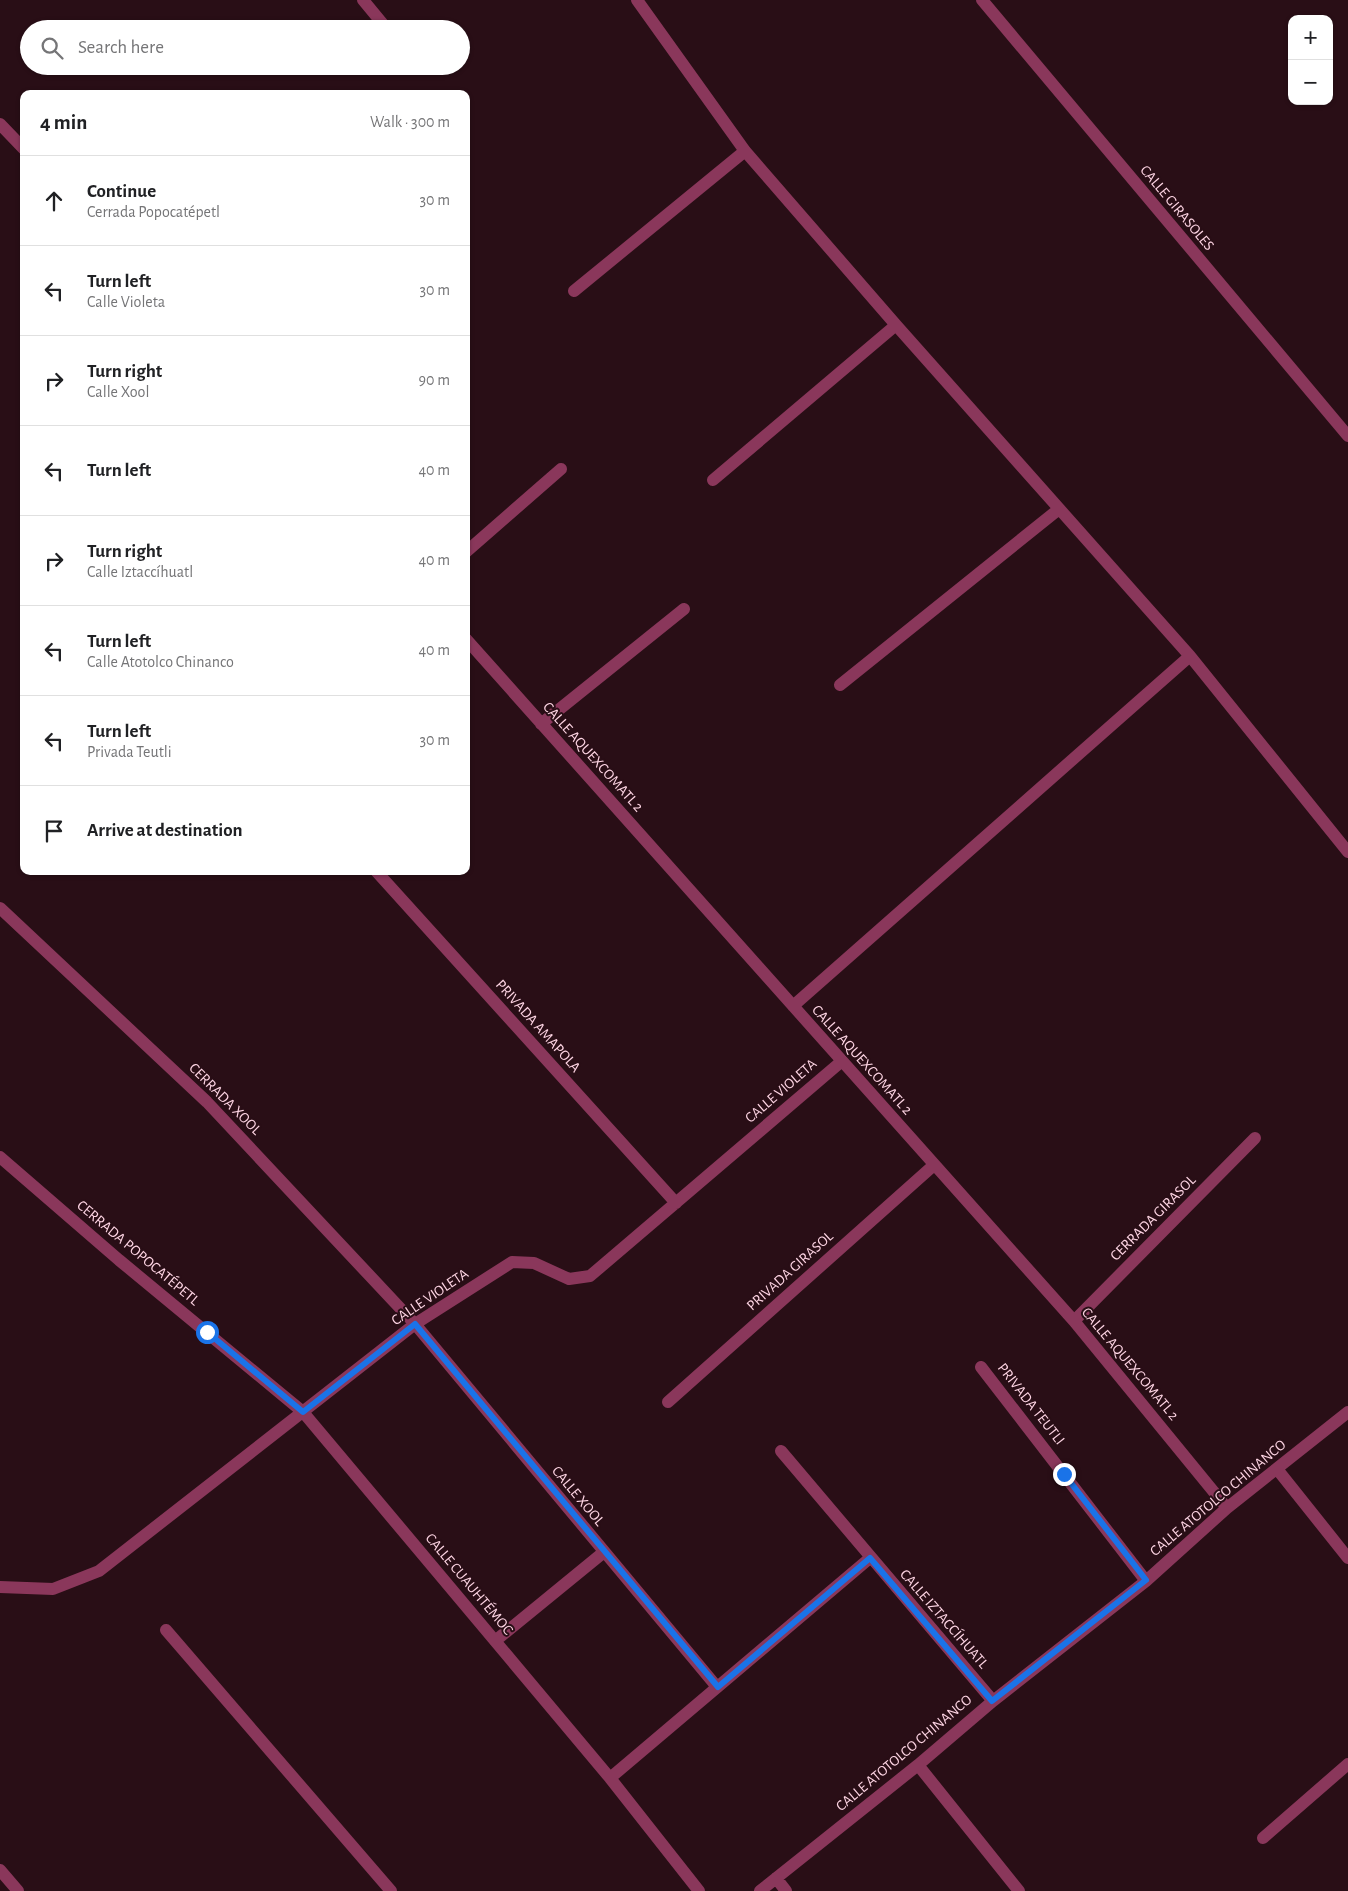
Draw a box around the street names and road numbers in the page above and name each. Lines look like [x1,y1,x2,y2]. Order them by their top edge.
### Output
street label: CALLE GIRASOLES [1137,163,1217,253]
street label: CALLE AQUEXCOMATL 2 [540,699,646,815]
street label: PRIVADA AMAPOLA [493,977,584,1075]
street label: CALLE AQUEXCOMATL 2 [809,1002,915,1118]
street label: CALLE VIOLETA [742,1056,820,1126]
street label: CERRADA XOOL [186,1060,264,1138]
street label: CERRADA GIRASOL [1107,1172,1199,1264]
street label: CERRADA POPOCATÉPETL [74,1196,204,1309]
street label: PRIVADA GIRASOL [744,1228,837,1313]
street label: CALLE VIOLETA [389,1266,471,1328]
street label: CALLE AQUEXCOMATL 2 [1079,1305,1181,1423]
street label: PRIVADA TEUTLI [995,1360,1067,1448]
street label: CALLE ATOTOLCO CHINANCO [1147,1437,1289,1559]
street label: CALLE XOOL [549,1463,608,1529]
street label: CALLE CUAUHTÉMOC [422,1529,517,1638]
street label: CALLE IZTACCÍHUATL [897,1565,993,1672]
street label: CALLE ATOTOLCO CHINANCO [833,1692,975,1814]

